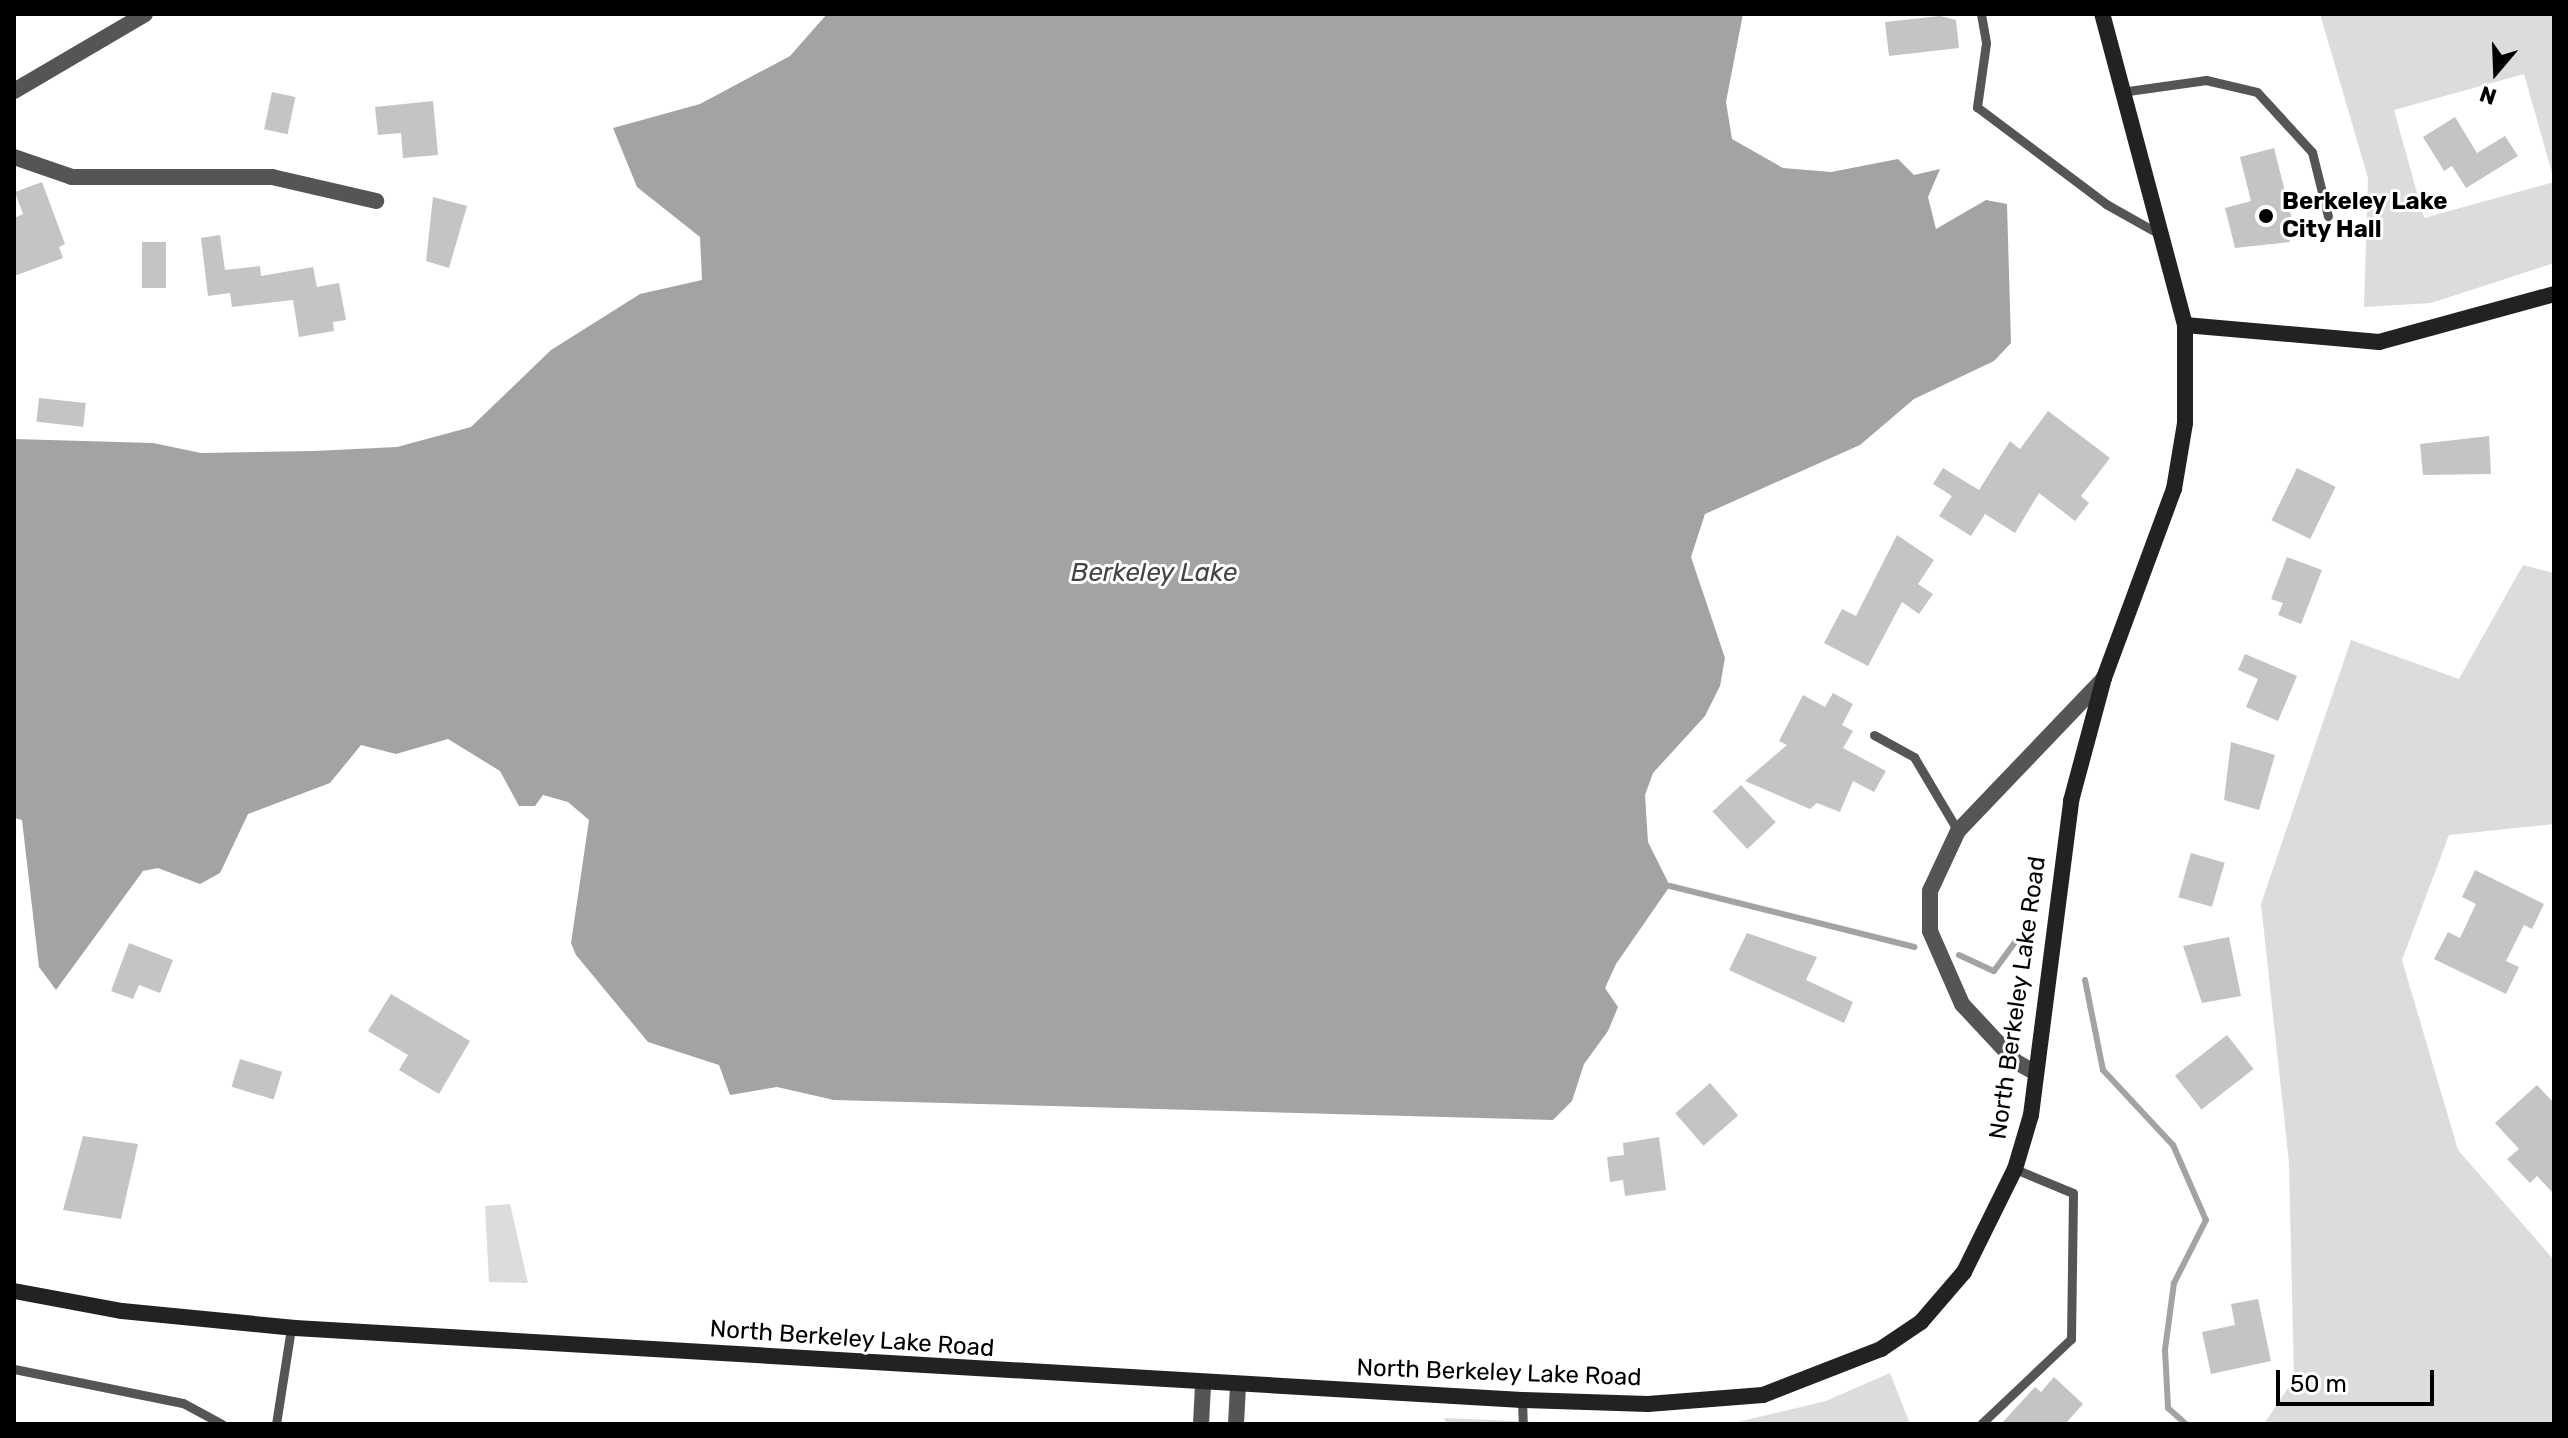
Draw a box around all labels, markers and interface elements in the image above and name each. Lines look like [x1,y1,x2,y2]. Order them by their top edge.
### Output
north arrow [2456,32,2536,112]
text: N [2476,80,2500,111]
place label: Berkeley Lake City Hall [2282,188,2448,244]
marker: Berkeley Lake City Hall [2257,207,2275,225]
water label: Berkeley Lake [1070,557,1238,589]
street label: North Berkeley Lake Road [1984,854,2052,1142]
street label: North Berkeley Lake Road [708,1315,996,1363]
street label: North Berkeley Lake Road [1356,1354,1642,1392]
scale bar [2280,1354,2438,1404]
text: 50 m [2290,1370,2347,1398]

